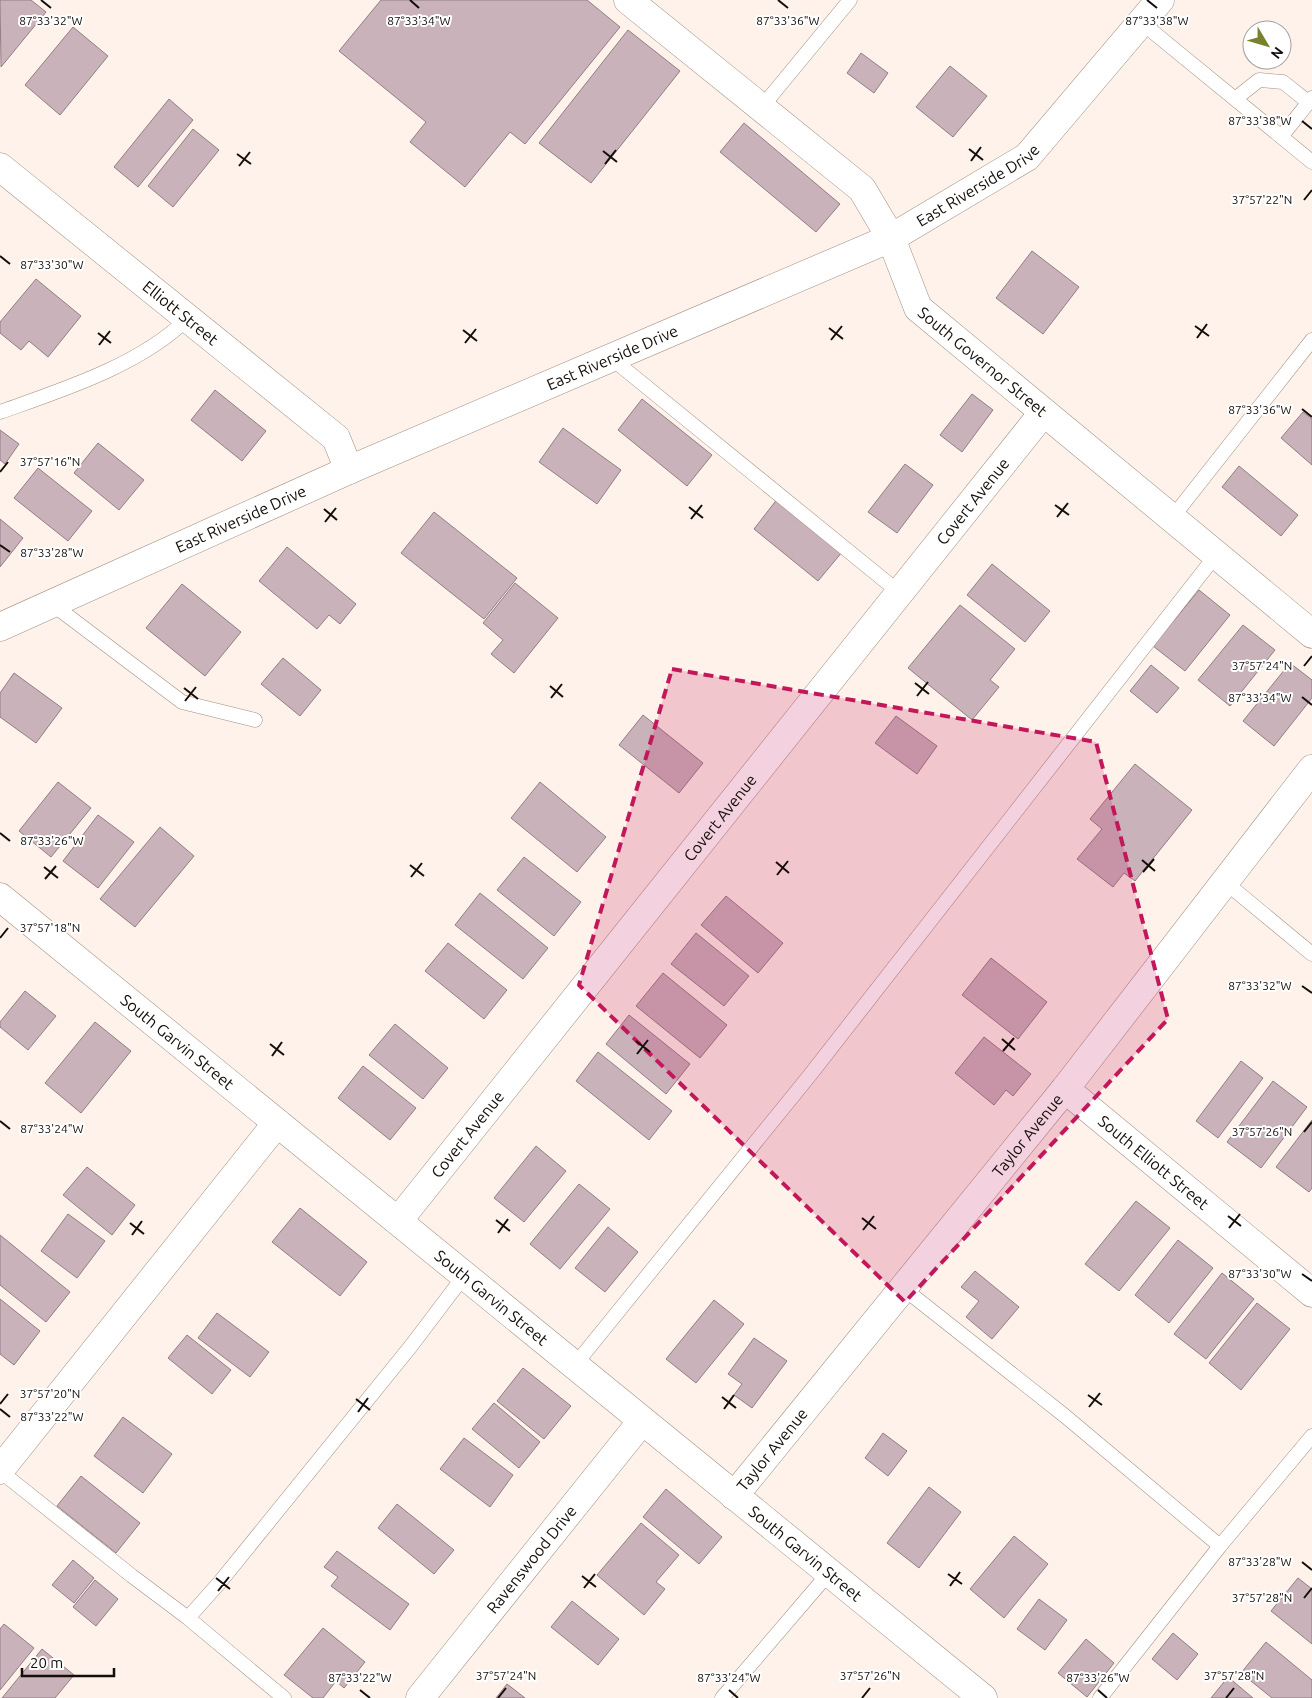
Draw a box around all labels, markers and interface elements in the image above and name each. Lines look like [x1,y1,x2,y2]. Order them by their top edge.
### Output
text: 87°33'32"W [19,14,83,27]
text: 87°33'34"W [387,14,451,27]
text: 87°33'36"W [756,14,820,27]
text: 87°33'38"W [1125,14,1189,27]
north arrow [1242,20,1292,70]
text: N [1268,44,1287,62]
text: 87°33'38"W [1228,114,1292,127]
street label: East Riverside Drive [913,140,1043,230]
text: 37°57'22"N [1232,193,1292,206]
text: 87°33'30"W [20,258,84,271]
street label: Elliott Street [139,277,222,349]
street label: South Governor Street [915,303,1051,420]
street label: East Riverside Drive [544,321,681,393]
text: 87°33'36"W [1228,403,1292,416]
street label: Covert Avenue [933,454,1013,548]
text: 37°57'16"N [20,455,80,468]
street label: East Riverside Drive [173,482,309,556]
text: 87°33'28"W [20,546,84,559]
text: 37°57'24"N [1232,659,1292,672]
text: 87°33'34"W [1228,691,1292,704]
street label: Covert Avenue [680,771,760,865]
text: 87°33'26"W [20,834,84,847]
text: 37°57'18"N [20,921,80,934]
text: 87°33'32"W [1228,979,1292,992]
street label: South Garvin Street [117,990,238,1093]
street label: Covert Avenue [427,1087,507,1181]
street label: Taylor Avenue [988,1090,1066,1180]
street label: South Elliott Street [1095,1111,1213,1213]
text: 87°33'24"W [20,1122,84,1135]
text: 37°57'26"N [1232,1125,1292,1138]
street label: South Garvin Street [431,1246,552,1349]
text: 87°33'30"W [1228,1267,1292,1280]
text: 37°57'20"N [20,1387,80,1400]
street label: Taylor Avenue [733,1404,811,1495]
text: 87°33'22"W [20,1410,84,1423]
street label: Ravenswood Drive [483,1502,580,1617]
street label: South Garvin Street [745,1502,866,1605]
text: 87°33'28"W [1228,1555,1292,1568]
text: 37°57'28"N [1232,1591,1292,1604]
scale bar [22,1646,115,1678]
text: 20 m [30,1654,63,1671]
text: 37°57'24"N [476,1669,536,1682]
text: 37°57'26"N [840,1669,900,1682]
text: 37°57'28"N [1204,1669,1264,1682]
text: 87°33'22"W [328,1671,392,1684]
text: 87°33'24"W [697,1671,761,1684]
text: 87°33'26"W [1066,1671,1130,1684]

